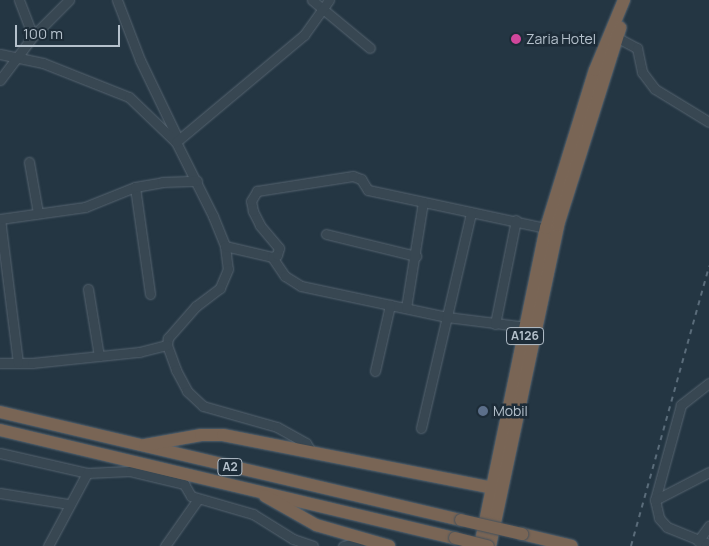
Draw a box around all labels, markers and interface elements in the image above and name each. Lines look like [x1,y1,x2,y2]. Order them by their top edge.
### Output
scale bar [18,15,122,47]
text: 100 m [23,23,63,44]
place label: Zaria Hotel [526,31,596,47]
marker: Zaria Hotel [510,33,522,45]
road number: A126 [505,326,545,346]
place label: Mobil [493,403,528,419]
marker: Mobil [477,405,489,417]
road number: A2 [216,458,244,477]

